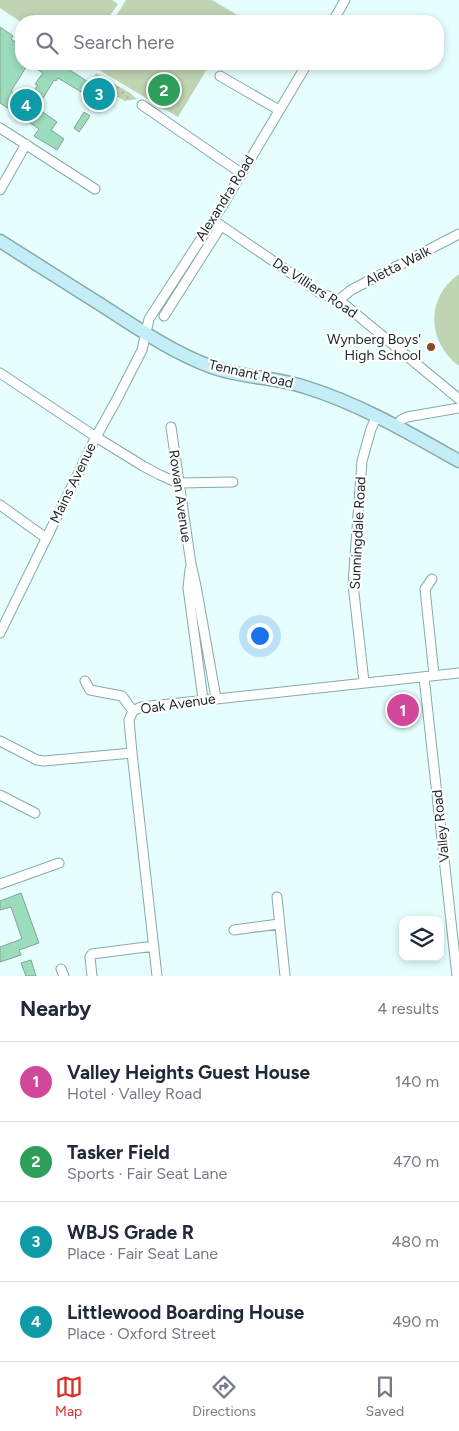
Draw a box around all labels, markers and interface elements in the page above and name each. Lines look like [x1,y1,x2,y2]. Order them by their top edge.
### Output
search box [15,15,444,70]
icon: search [33,29,61,57]
text: Search here [73,31,175,54]
pin: 2 [148,71,180,109]
pin: 3 [83,75,115,113]
pin: 4 [10,86,42,124]
street label: Alexandra Road [192,152,258,244]
street label: Aletta Walk [362,242,434,290]
street label: De Villiers Road [269,254,361,322]
place label: Wynberg Boys' High School [327,331,421,364]
marker: Wynberg Boys' High School [425,341,437,353]
street label: Tennant Road [207,356,295,392]
street label: Mains Avenue [46,440,100,526]
street label: Rowan Avenue [165,449,195,544]
street label: Sunningdale Road [347,476,369,590]
your location [247,623,273,649]
street label: Oak Avenue [139,690,217,718]
pin: 1 [387,691,419,729]
street label: Valley Road [429,789,453,863]
map controls [399,916,444,961]
button: layers [399,916,444,961]
text: Nearby [20,996,91,1021]
text: 4 results [378,999,439,1018]
text: Valley Heights Guest House [67,1061,310,1084]
text: 1 [33,1072,39,1091]
text: 140 m [395,1072,439,1091]
text: Hotel · Valley Road [67,1084,202,1103]
text: Tasker Field [67,1141,170,1164]
text: 2 [31,1152,41,1171]
text: 470 m [393,1152,439,1171]
text: Sports · Fair Seat Lane [67,1164,227,1183]
text: WBJS Grade R [67,1221,194,1244]
text: 3 [32,1232,40,1251]
text: 480 m [391,1232,439,1251]
text: Place · Fair Seat Lane [67,1244,218,1263]
text: Littlewood Boarding House [67,1301,304,1324]
text: 4 [31,1312,41,1331]
text: 490 m [392,1312,439,1331]
text: Place · Oxford Street [67,1324,216,1343]
tab: Map [55,1373,83,1420]
tab: Directions [192,1373,256,1420]
tab: Saved [366,1373,404,1420]

